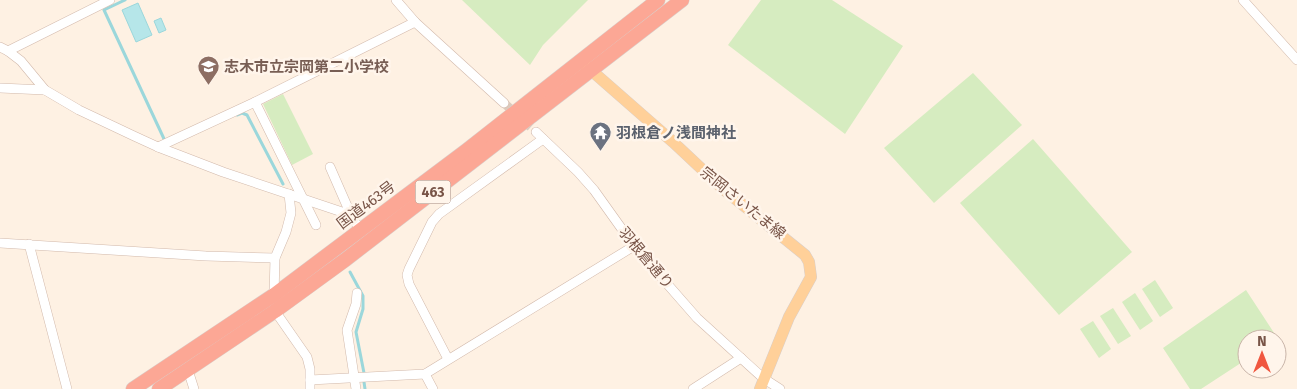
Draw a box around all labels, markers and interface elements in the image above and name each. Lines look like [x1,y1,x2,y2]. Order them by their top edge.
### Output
school or university icon: 志木市立宗岡第二小学校 [196,55,220,86]
place label: 志木市立宗岡第二小学校 [224,58,389,76]
temple icon: 羽根倉ノ浅間神社 [588,121,612,152]
place label: 羽根倉ノ浅間神社 [616,124,736,142]
street label: 宗岡さいたま線 [697,163,789,243]
street label: 国道463号 [333,177,399,233]
road number: 463 [416,180,450,203]
street label: 羽根倉通り [615,223,677,293]
north arrow [1237,329,1287,379]
text: N [1257,333,1267,350]

